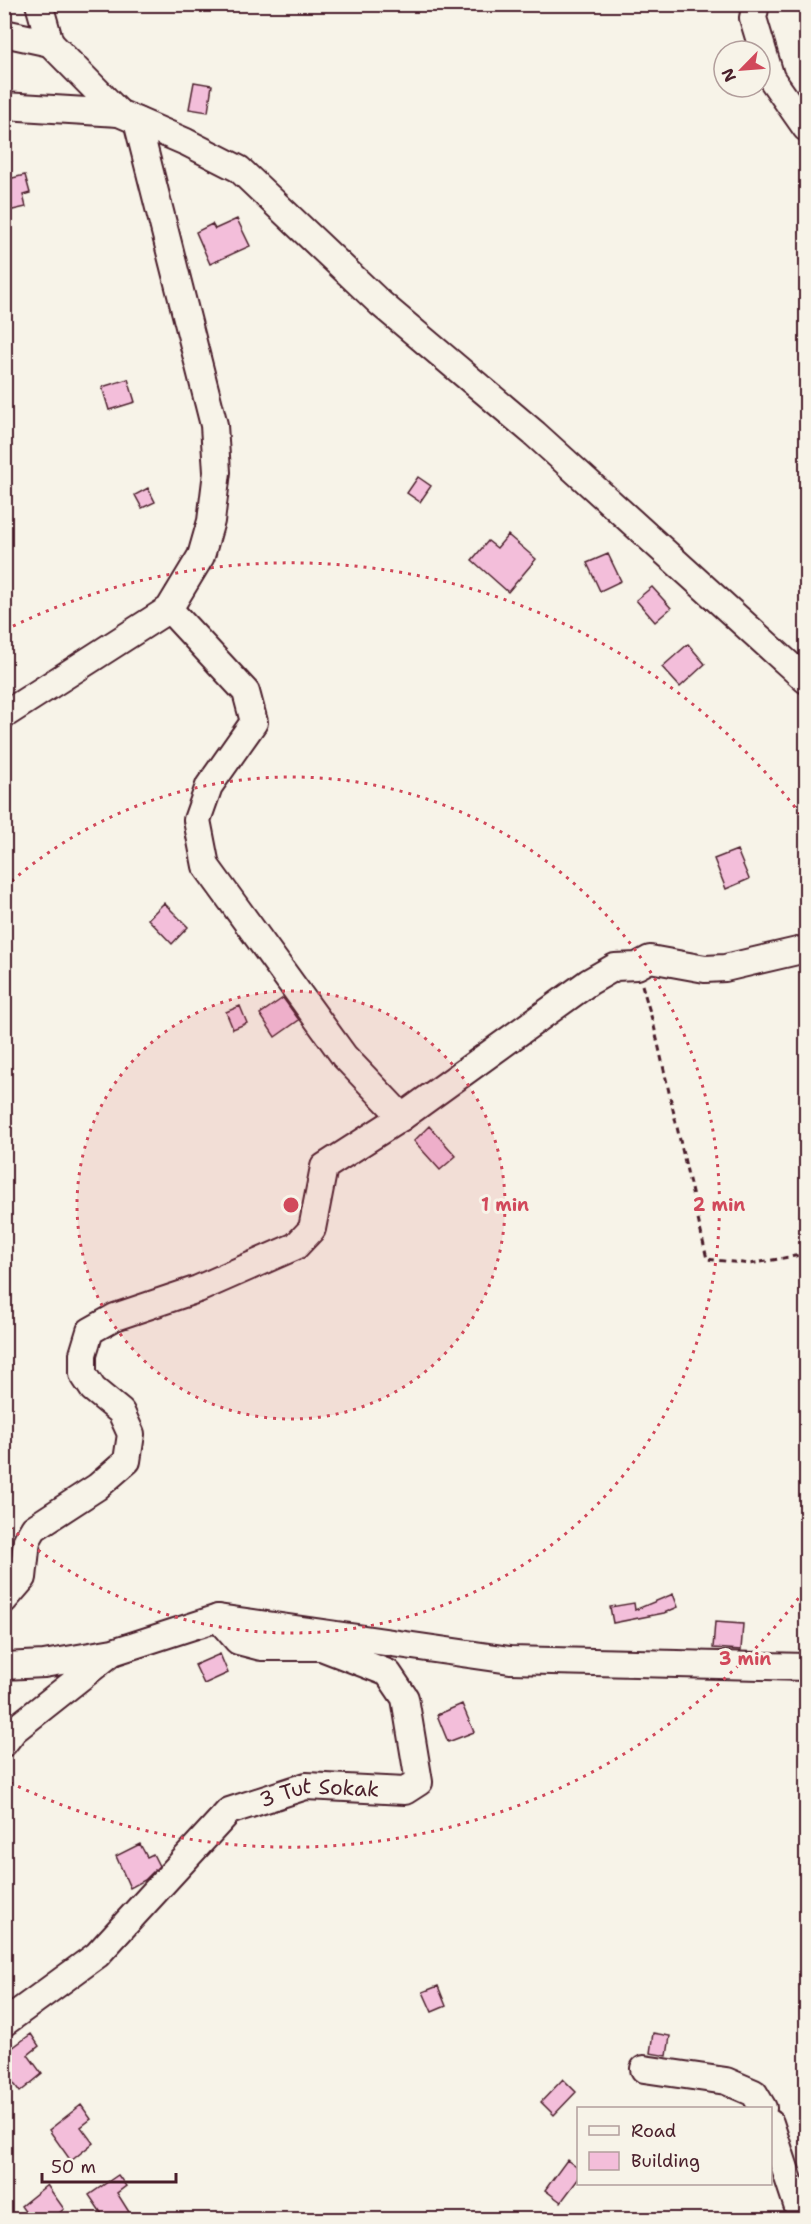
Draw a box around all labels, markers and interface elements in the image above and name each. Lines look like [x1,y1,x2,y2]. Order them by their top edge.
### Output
north arrow [712,39,772,99]
text: N [717,65,741,85]
text: 1 min [481,1193,529,1217]
text: 2 min [693,1193,745,1217]
centre of rings [281,1195,301,1215]
text: 3 min [719,1647,771,1671]
street label: 3 Tut Sokak [256,1772,380,1814]
legend [577,2107,772,2185]
text: Road [631,2119,676,2143]
scale bar [42,2146,176,2184]
text: Building [631,2149,700,2173]
text: 50 m [51,2155,96,2179]

